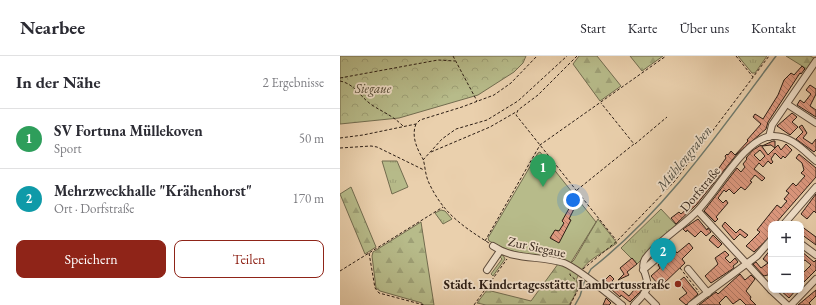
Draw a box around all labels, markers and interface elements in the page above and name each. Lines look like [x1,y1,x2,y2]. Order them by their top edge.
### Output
text: Nearbee [20,15,85,40]
text: Start [580,19,606,37]
text: Karte [628,19,657,37]
text: Über uns [679,19,729,37]
text: Kontakt [751,19,796,37]
text: In der Nähe [16,71,101,93]
text: 2 Ergebnisse [263,74,324,91]
park label: Siegaue [354,80,392,97]
text: SV Fortuna Müllekoven [54,121,203,140]
water label: Mühlengraben [652,122,716,195]
text: 1 [26,130,32,147]
text: 50 m [299,130,324,147]
text: Sport [54,140,82,157]
pin: 1 [530,154,556,187]
street label: Dorfstraße [676,163,724,215]
text: Mehrzweckhalle "Krähenhorst" [54,181,252,200]
text: 2 [26,190,32,207]
text: 170 m [293,190,324,207]
your location [563,190,583,210]
text: Ort · Dorfstraße [54,200,134,217]
map controls [768,221,804,293]
button: + [768,221,804,257]
street label: Zur Siegaue [507,233,567,261]
pin: 2 [650,238,676,271]
button: Speichern [16,240,166,278]
button: Teilen [174,240,324,278]
button: − [768,257,804,293]
place label: Städt. Kindertagesstätte Lambertusstraße [444,276,671,293]
marker: Städt. Kindertagesstätte Lambertusstraße [673,279,683,289]

